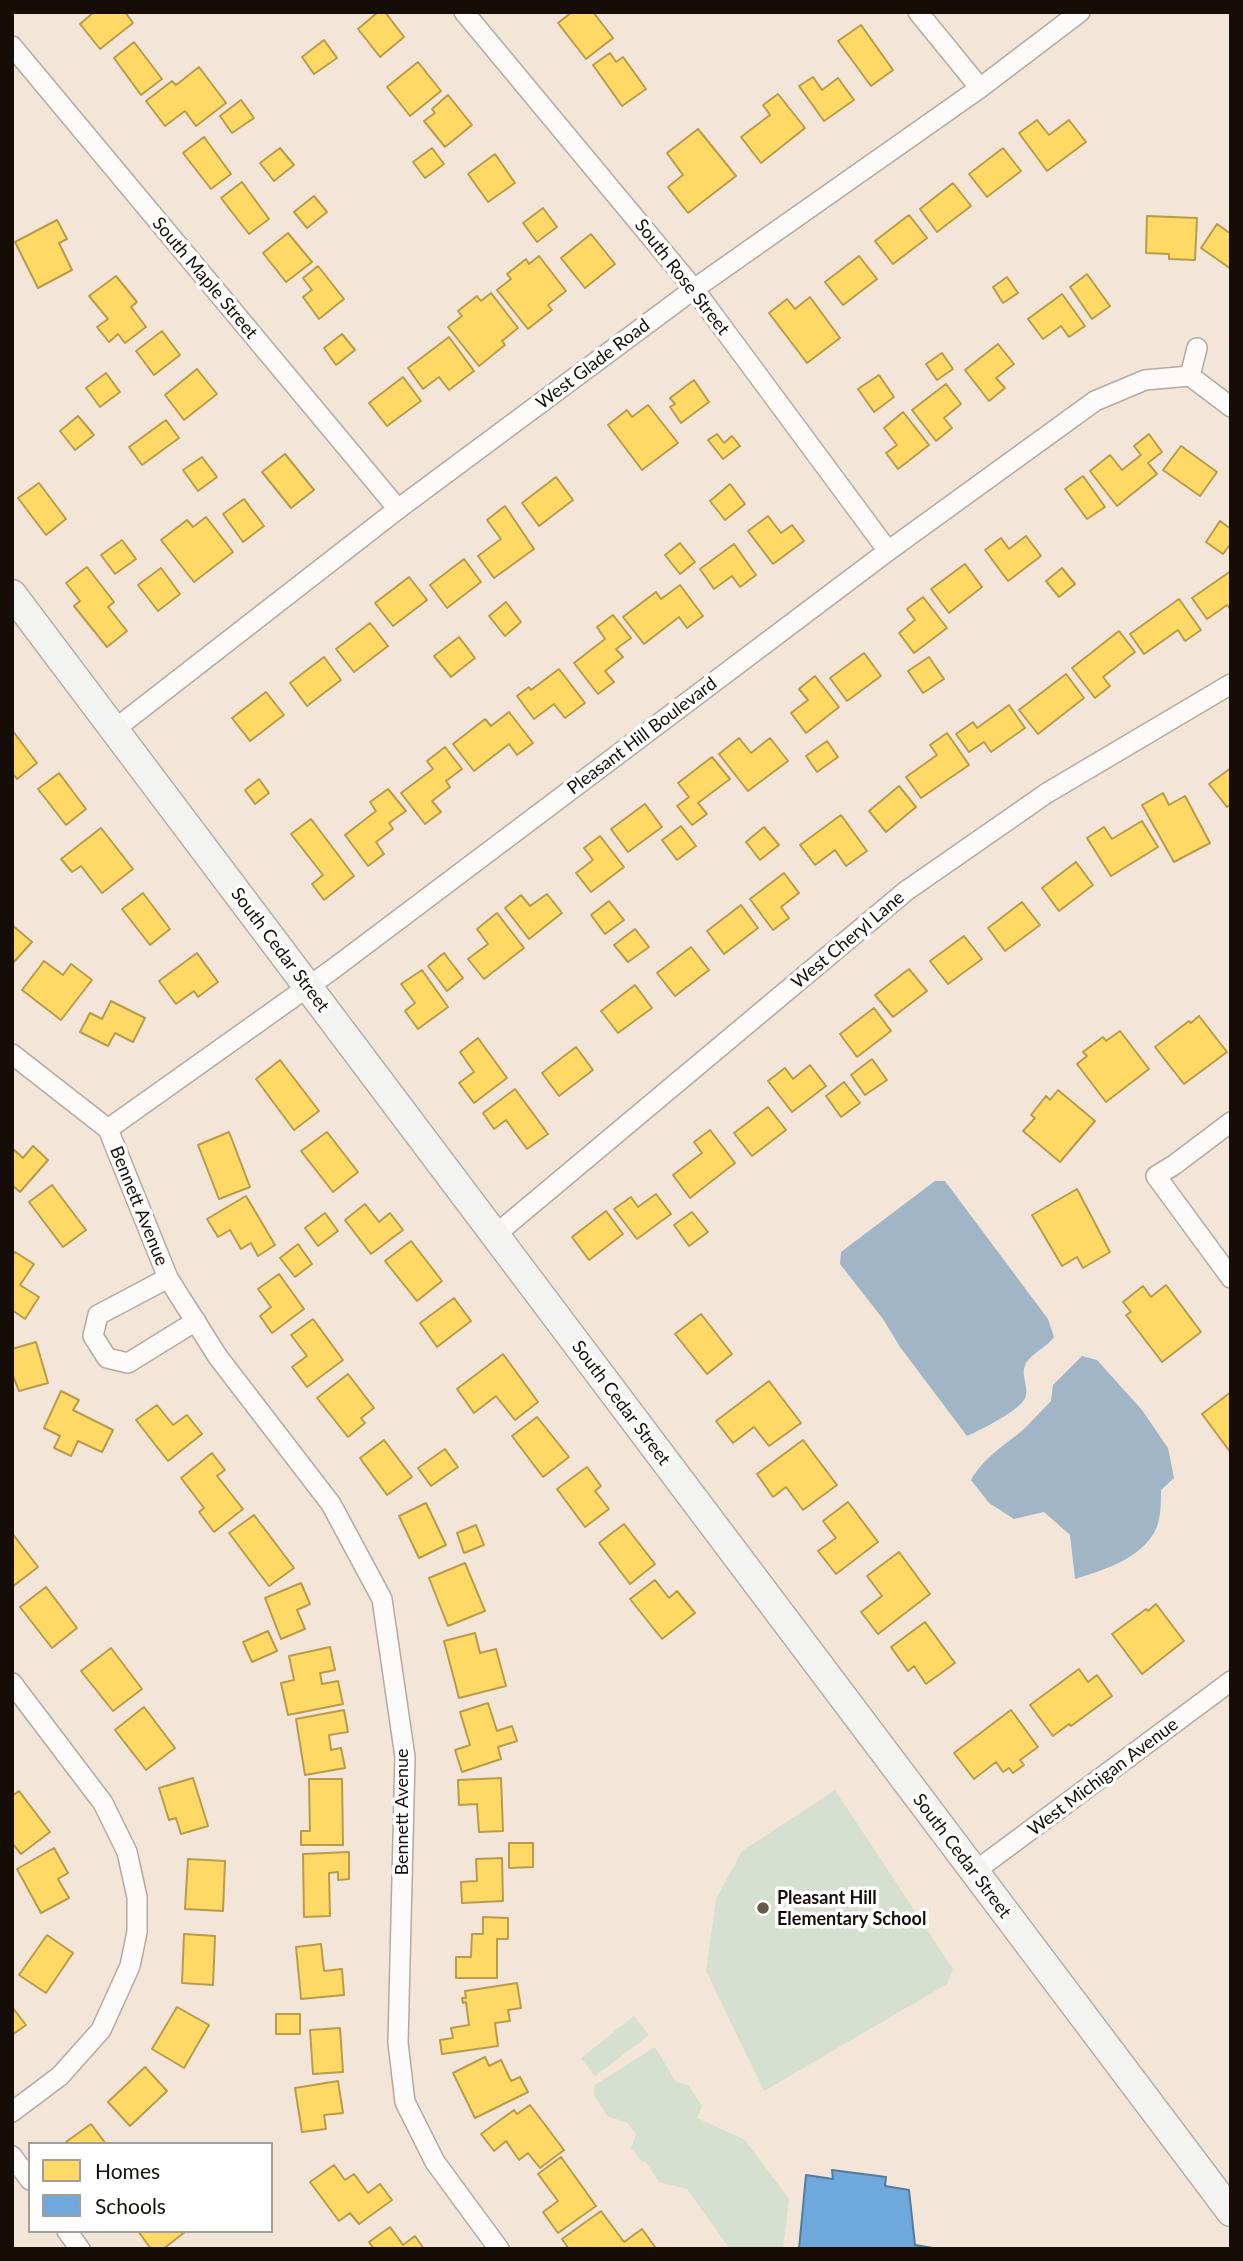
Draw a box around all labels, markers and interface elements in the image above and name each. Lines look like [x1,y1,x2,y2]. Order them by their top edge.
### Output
street label: South Maple Street [148,213,262,343]
street label: South Rose Street [630,215,734,339]
street label: West Glade Road [532,314,654,414]
street label: Pleasant Hill Boulevard [563,673,721,799]
street label: South Cedar Street [226,884,334,1016]
street label: West Cheryl Lane [787,887,909,993]
street label: Bennett Avenue [105,1143,173,1269]
street label: South Cedar Street [567,1337,675,1469]
street label: West Michigan Avenue [1024,1713,1182,1841]
street label: Bennett Avenue [391,1748,413,1876]
street label: South Cedar Street [908,1790,1016,1922]
place label: Pleasant Hill Elementary School [777,1887,926,1930]
marker: Pleasant Hill Elementary School [755,1900,771,1916]
legend [28,2142,273,2233]
text: Homes [95,2158,160,2183]
text: Schools [95,2193,166,2218]

